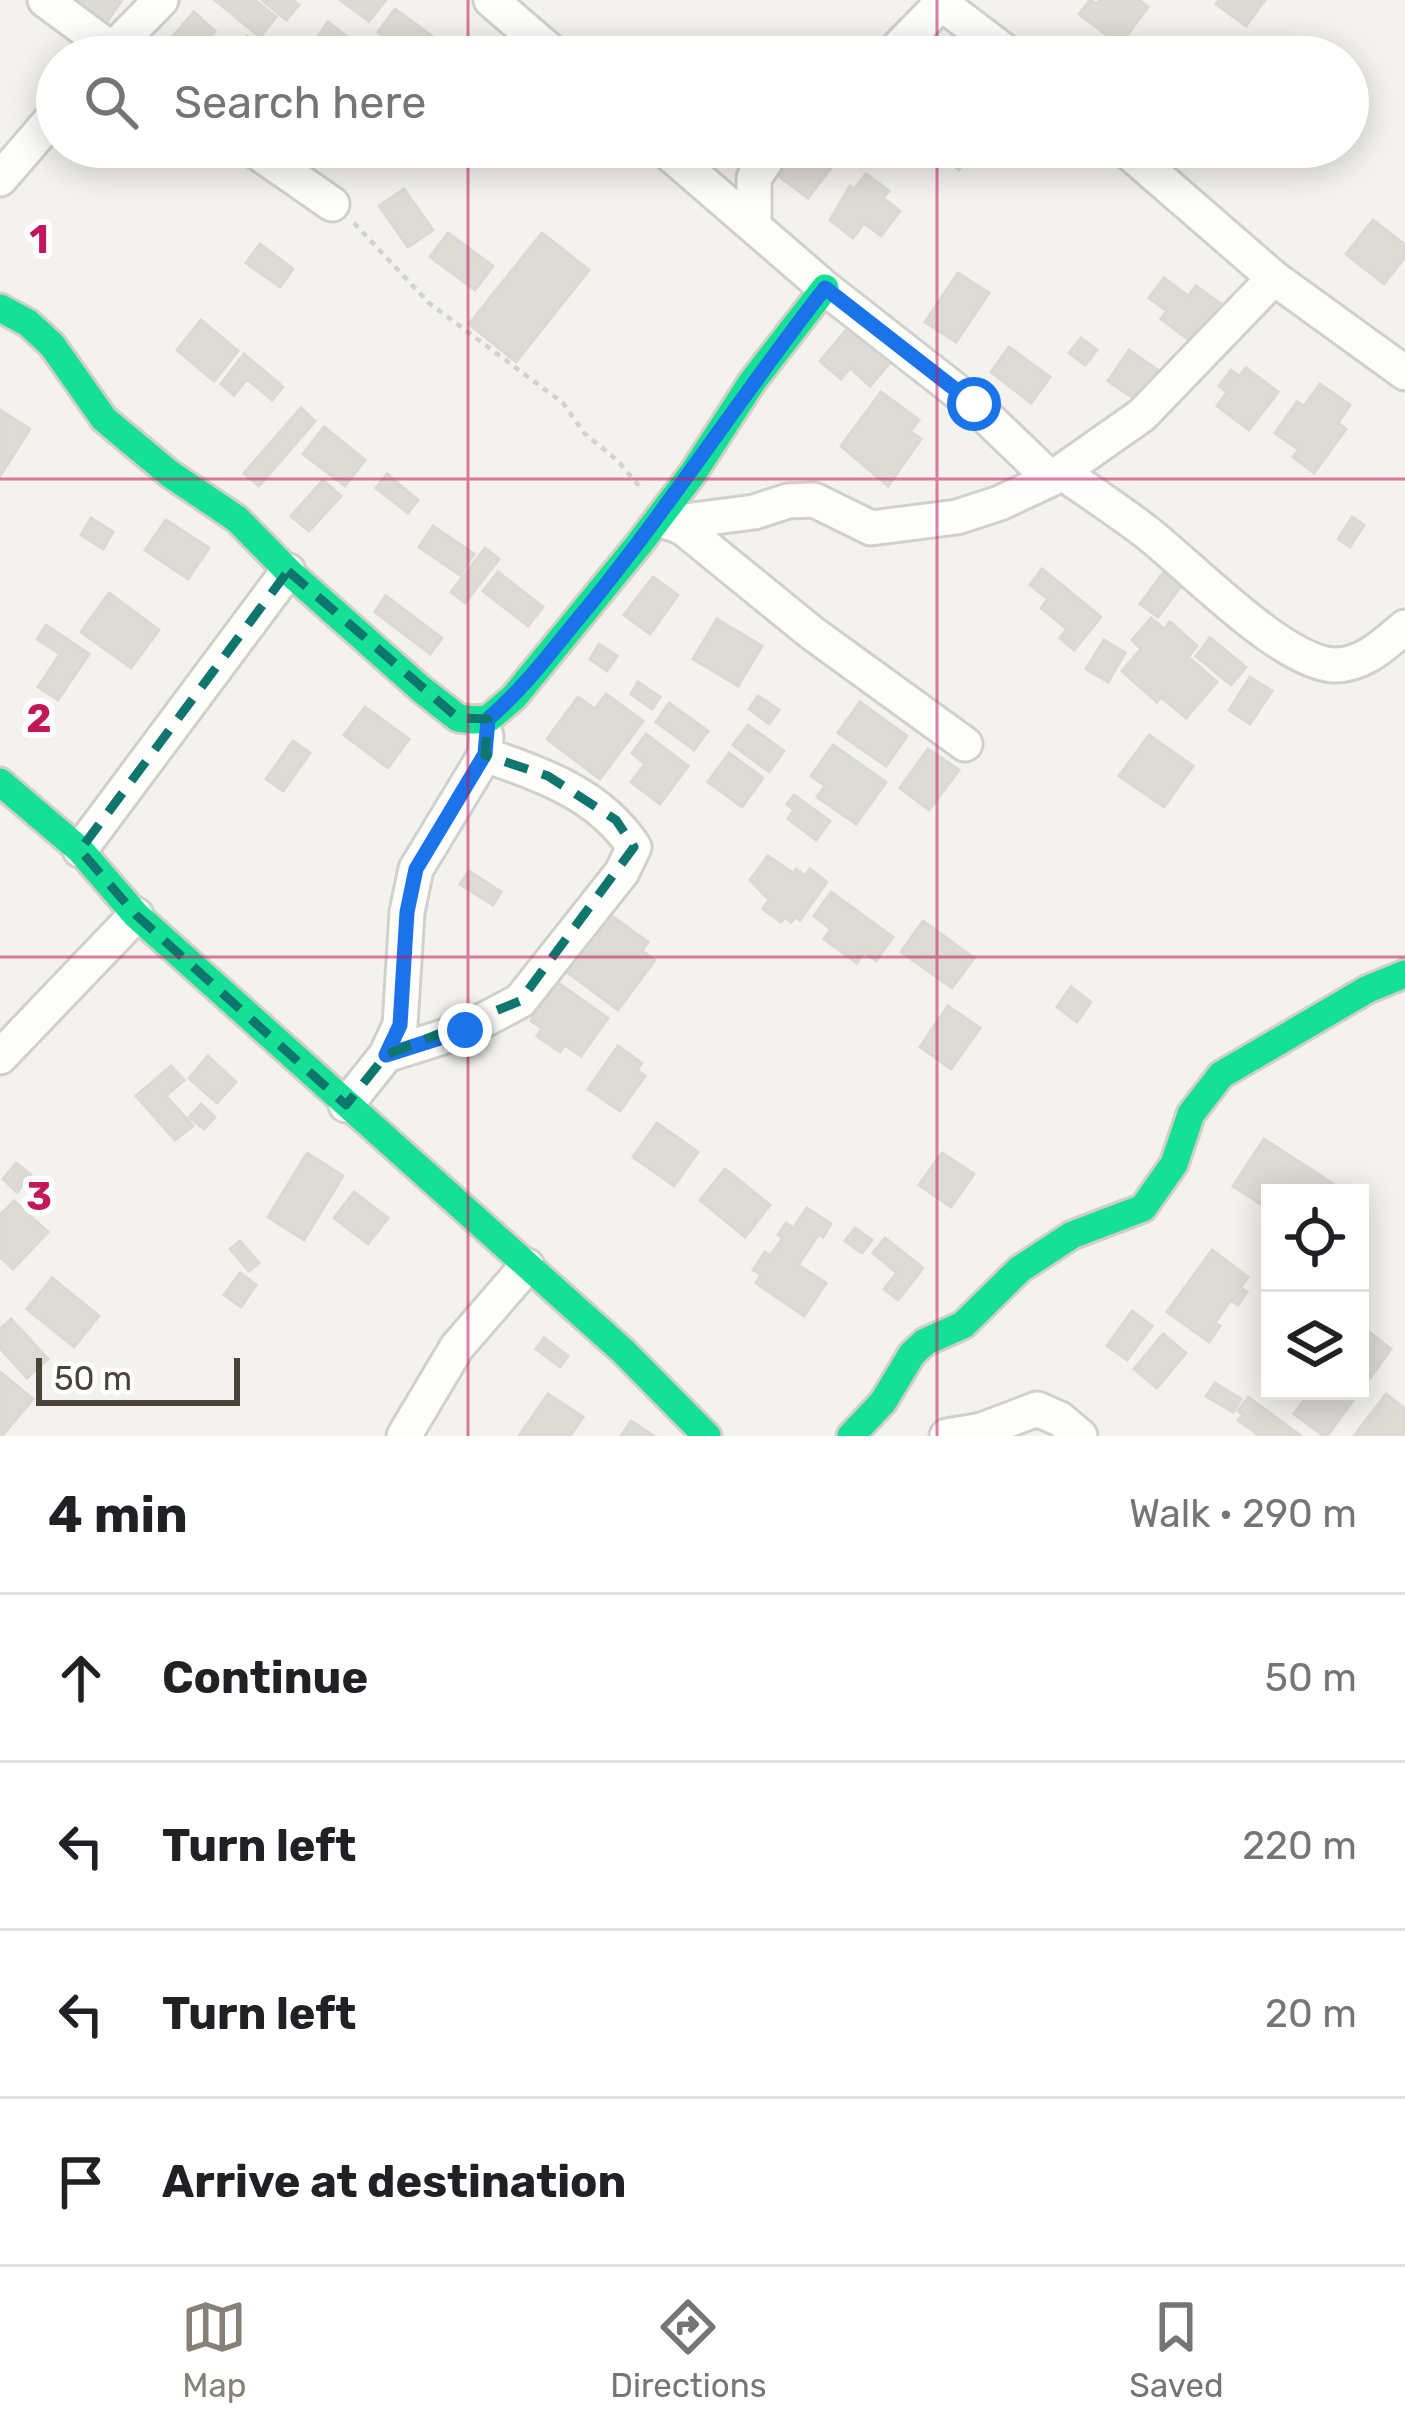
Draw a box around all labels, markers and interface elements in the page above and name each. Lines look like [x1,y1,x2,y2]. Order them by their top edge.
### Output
search box [36,36,1369,168]
icon: search [78,69,144,135]
text: Search here [174,76,426,129]
text: 1 [29,217,49,263]
route start [947,377,1001,431]
text: 2 [26,696,52,742]
route end [438,1003,492,1057]
text: 3 [26,1174,52,1220]
map controls [1261,1184,1369,1400]
button: locate [1261,1184,1369,1292]
button: layers [1261,1292,1369,1400]
scale bar [36,1352,240,1405]
text: 50 m [54,1359,132,1398]
text: 4 min [48,1484,188,1545]
text: Walk · 290 m [1129,1491,1357,1537]
icon: ahead [48,1645,114,1711]
text: Continue [162,1651,368,1704]
text: 50 m [1265,1655,1357,1701]
icon: left [48,1813,114,1879]
text: Turn left [162,1819,356,1872]
text: 220 m [1242,1823,1357,1869]
icon: left [48,1981,114,2047]
text: Turn left [162,1987,356,2040]
text: 20 m [1265,1991,1357,2037]
icon: arrive [48,2149,114,2215]
text: Arrive at destination [162,2155,627,2208]
tab: Map [181,2294,247,2405]
tab: Directions [610,2294,767,2405]
tab: Saved [1129,2294,1224,2405]

